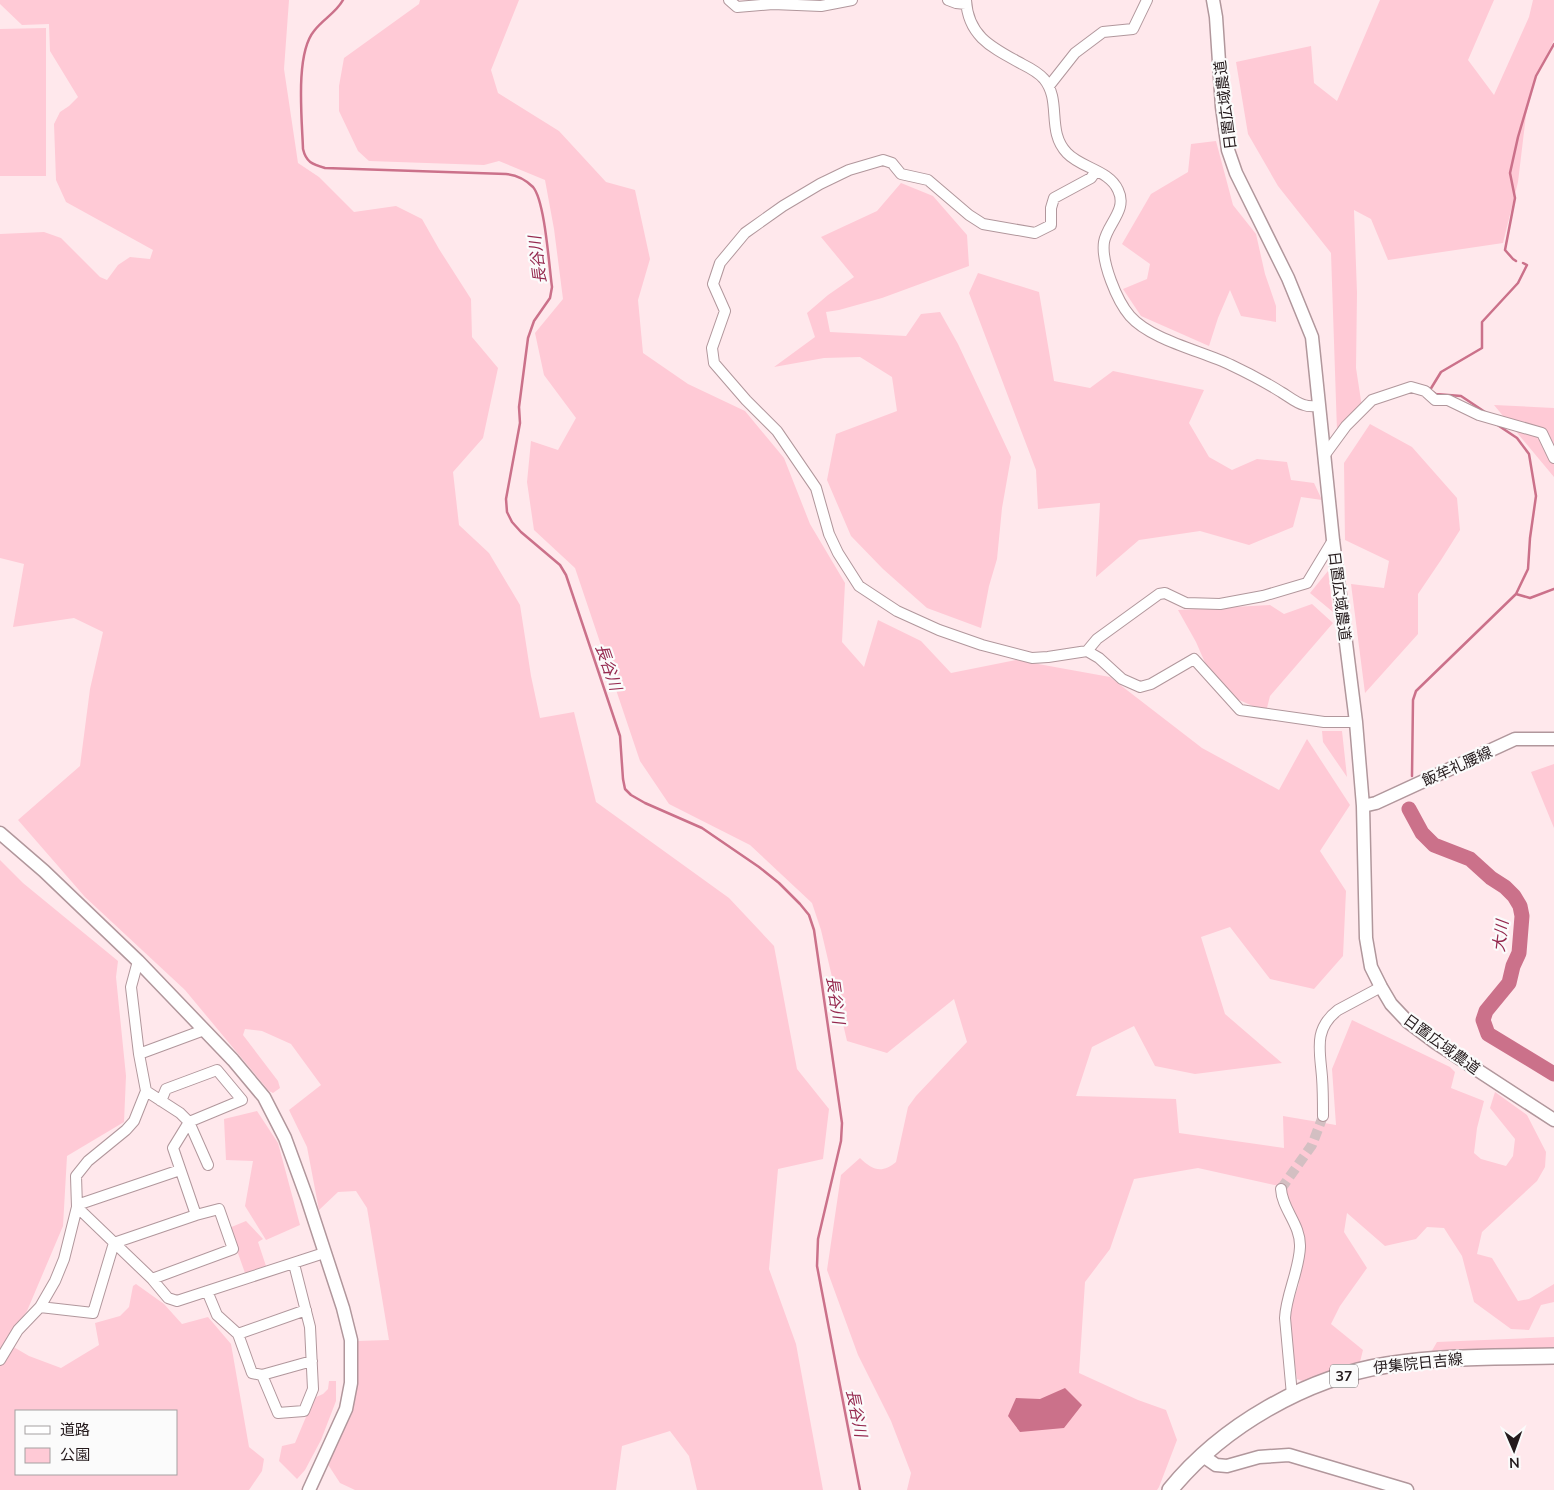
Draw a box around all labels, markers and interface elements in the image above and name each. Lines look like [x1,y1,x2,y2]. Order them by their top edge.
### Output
street label: 日置広域農道 [1210,59,1240,151]
water label: 長谷川 [524,233,550,285]
street label: 日置広域農道 [1325,550,1355,642]
water label: 長谷川 [592,641,627,695]
street label: 飯牟礼腰線 [1419,742,1495,790]
water label: 大川 [1488,917,1512,953]
water label: 長谷川 [823,975,850,1027]
street label: 日置広域農道 [1400,1010,1484,1078]
street label: 伊集院日吉線 [1372,1349,1464,1377]
road number: 37 [1330,1364,1358,1388]
water label: 長谷川 [843,1388,872,1440]
legend [15,1410,178,1475]
text: 道路 [60,1420,90,1439]
north arrow [1489,1425,1539,1475]
text: 公園 [60,1445,90,1464]
text: N [1509,1454,1520,1472]

